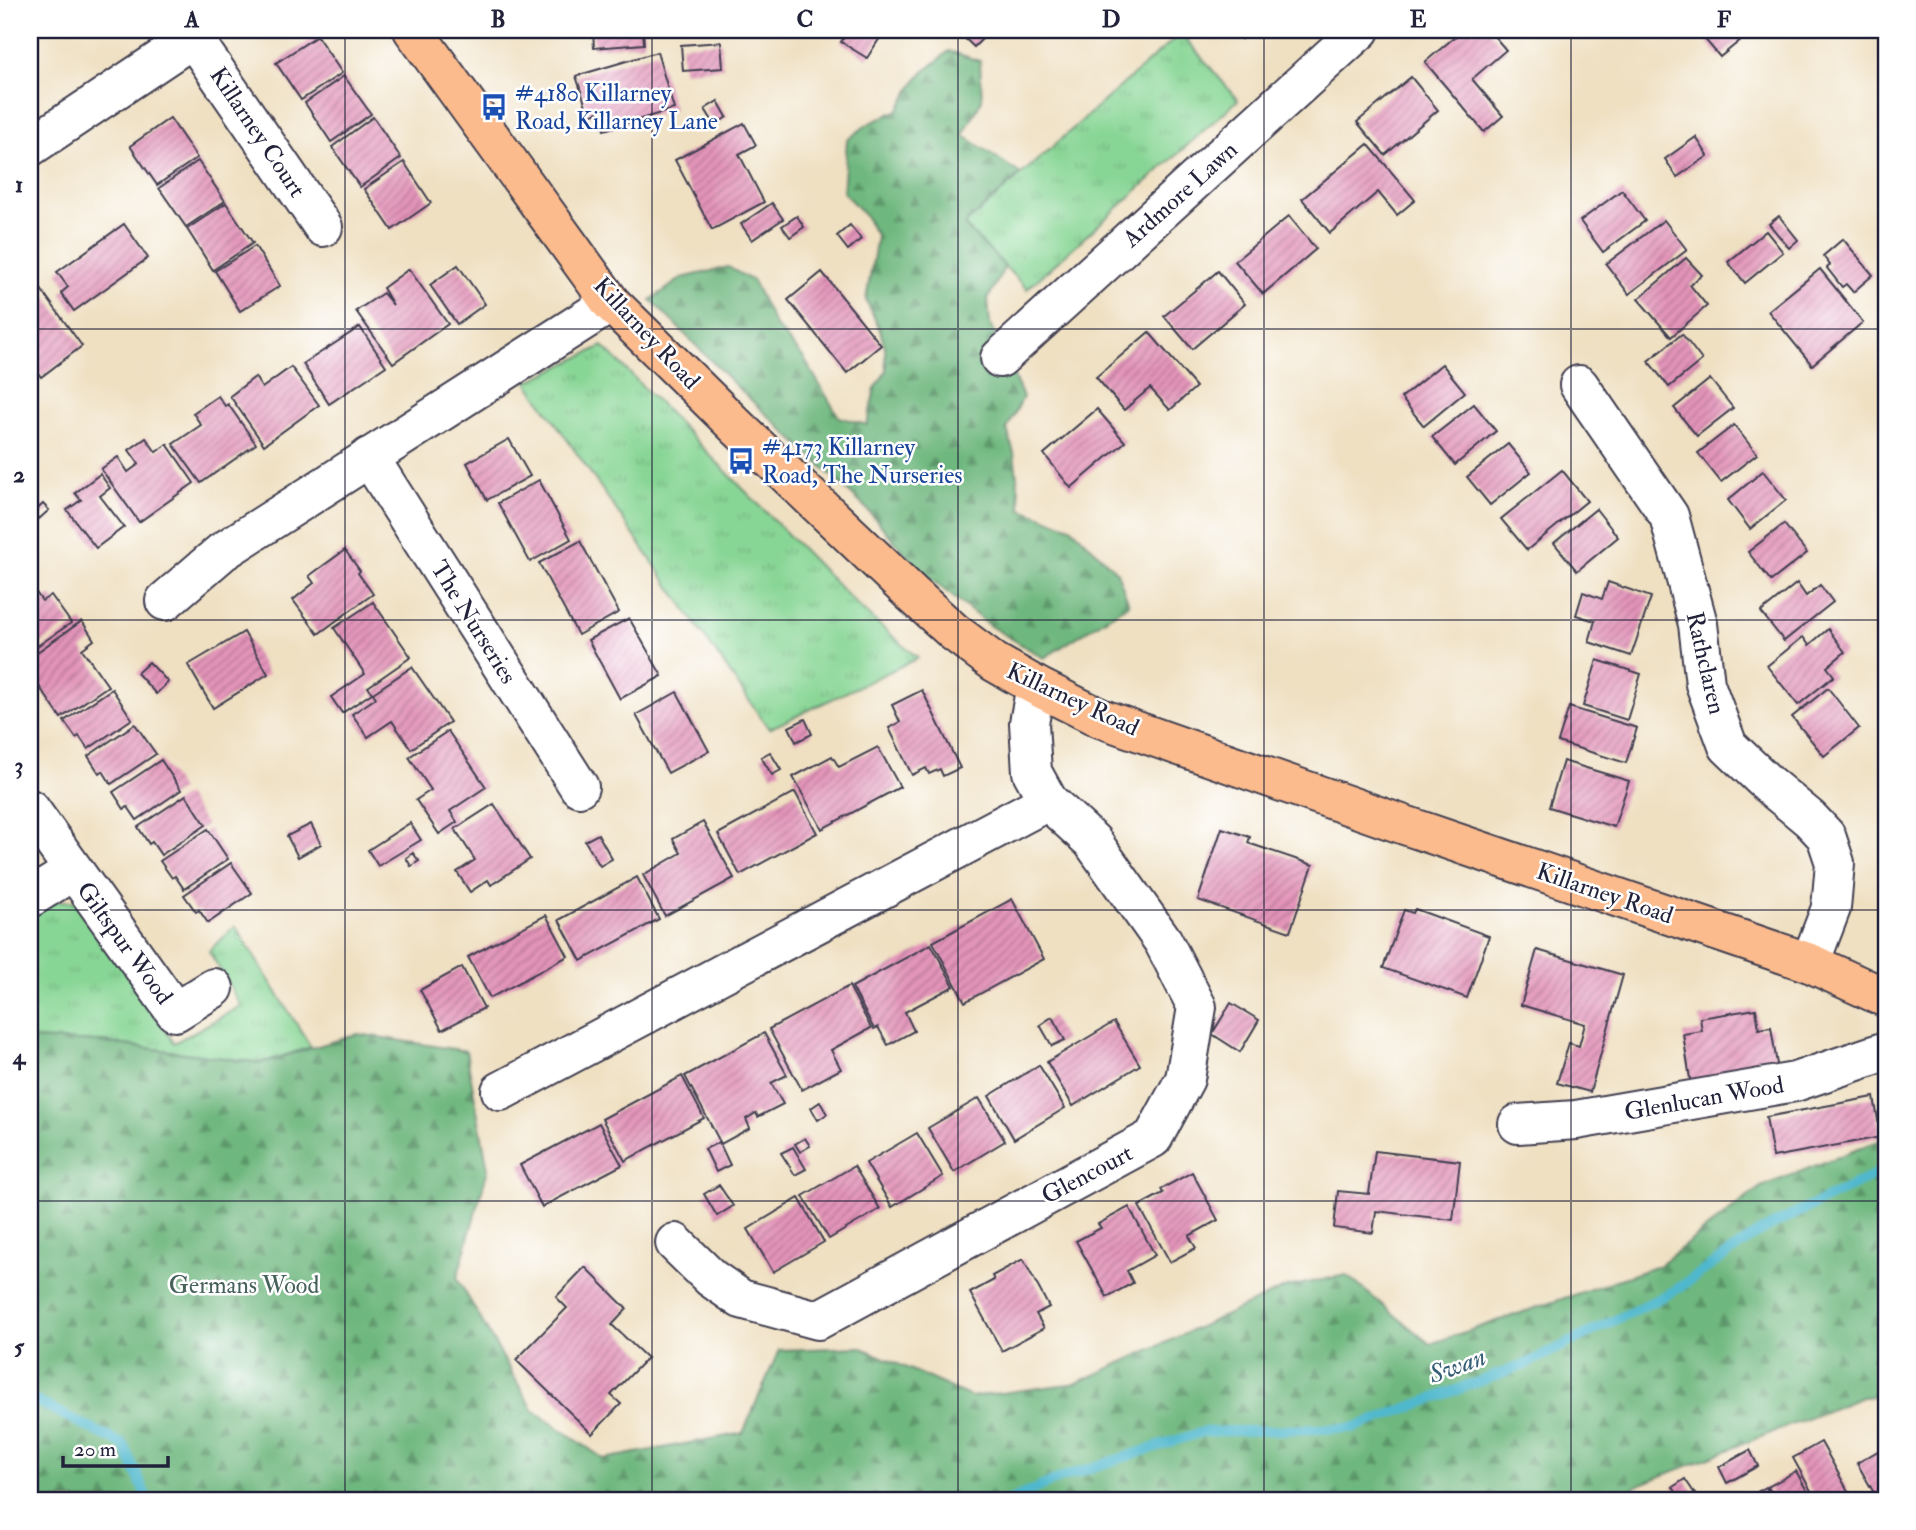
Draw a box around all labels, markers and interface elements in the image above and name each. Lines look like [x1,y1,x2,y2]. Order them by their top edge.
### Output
text: A [184,5,200,34]
text: B [490,5,506,34]
text: C [797,5,813,34]
text: D [1102,5,1120,34]
text: E [1410,5,1427,34]
text: F [1717,5,1732,34]
street label: Killarney Court [203,61,313,204]
place label: #4180 Killarney Road, Killarney Lane [515,78,718,137]
bus stop icon: #4180 Killarney Road, Killarney Lane [479,92,509,122]
street label: Ardmore Lawn [1116,135,1244,255]
text: 1 [15,170,23,199]
street label: Killarney Road [587,271,707,396]
place label: #4173 Killarney Road, The Nurseries [762,432,962,491]
bus stop icon: #4173 Killarney Road, The Nurseries [726,446,756,476]
text: 2 [13,460,25,489]
street label: The Nurseries [423,555,524,690]
street label: Rathclaren [1679,609,1732,717]
street label: Killarney Road [1002,655,1144,744]
text: 3 [15,751,23,780]
street label: Killarney Road [1532,856,1677,931]
street label: Giltspur Wood [70,876,180,1011]
text: 4 [12,1042,27,1071]
street label: Glenlucan Wood [1622,1069,1786,1128]
street label: Glencourt [1036,1137,1138,1211]
park label: Germans Wood [169,1270,319,1301]
text: 5 [14,1332,25,1361]
water label: Swan [1424,1341,1490,1391]
scale bar [63,1425,168,1469]
text: 20 m [74,1436,116,1463]

